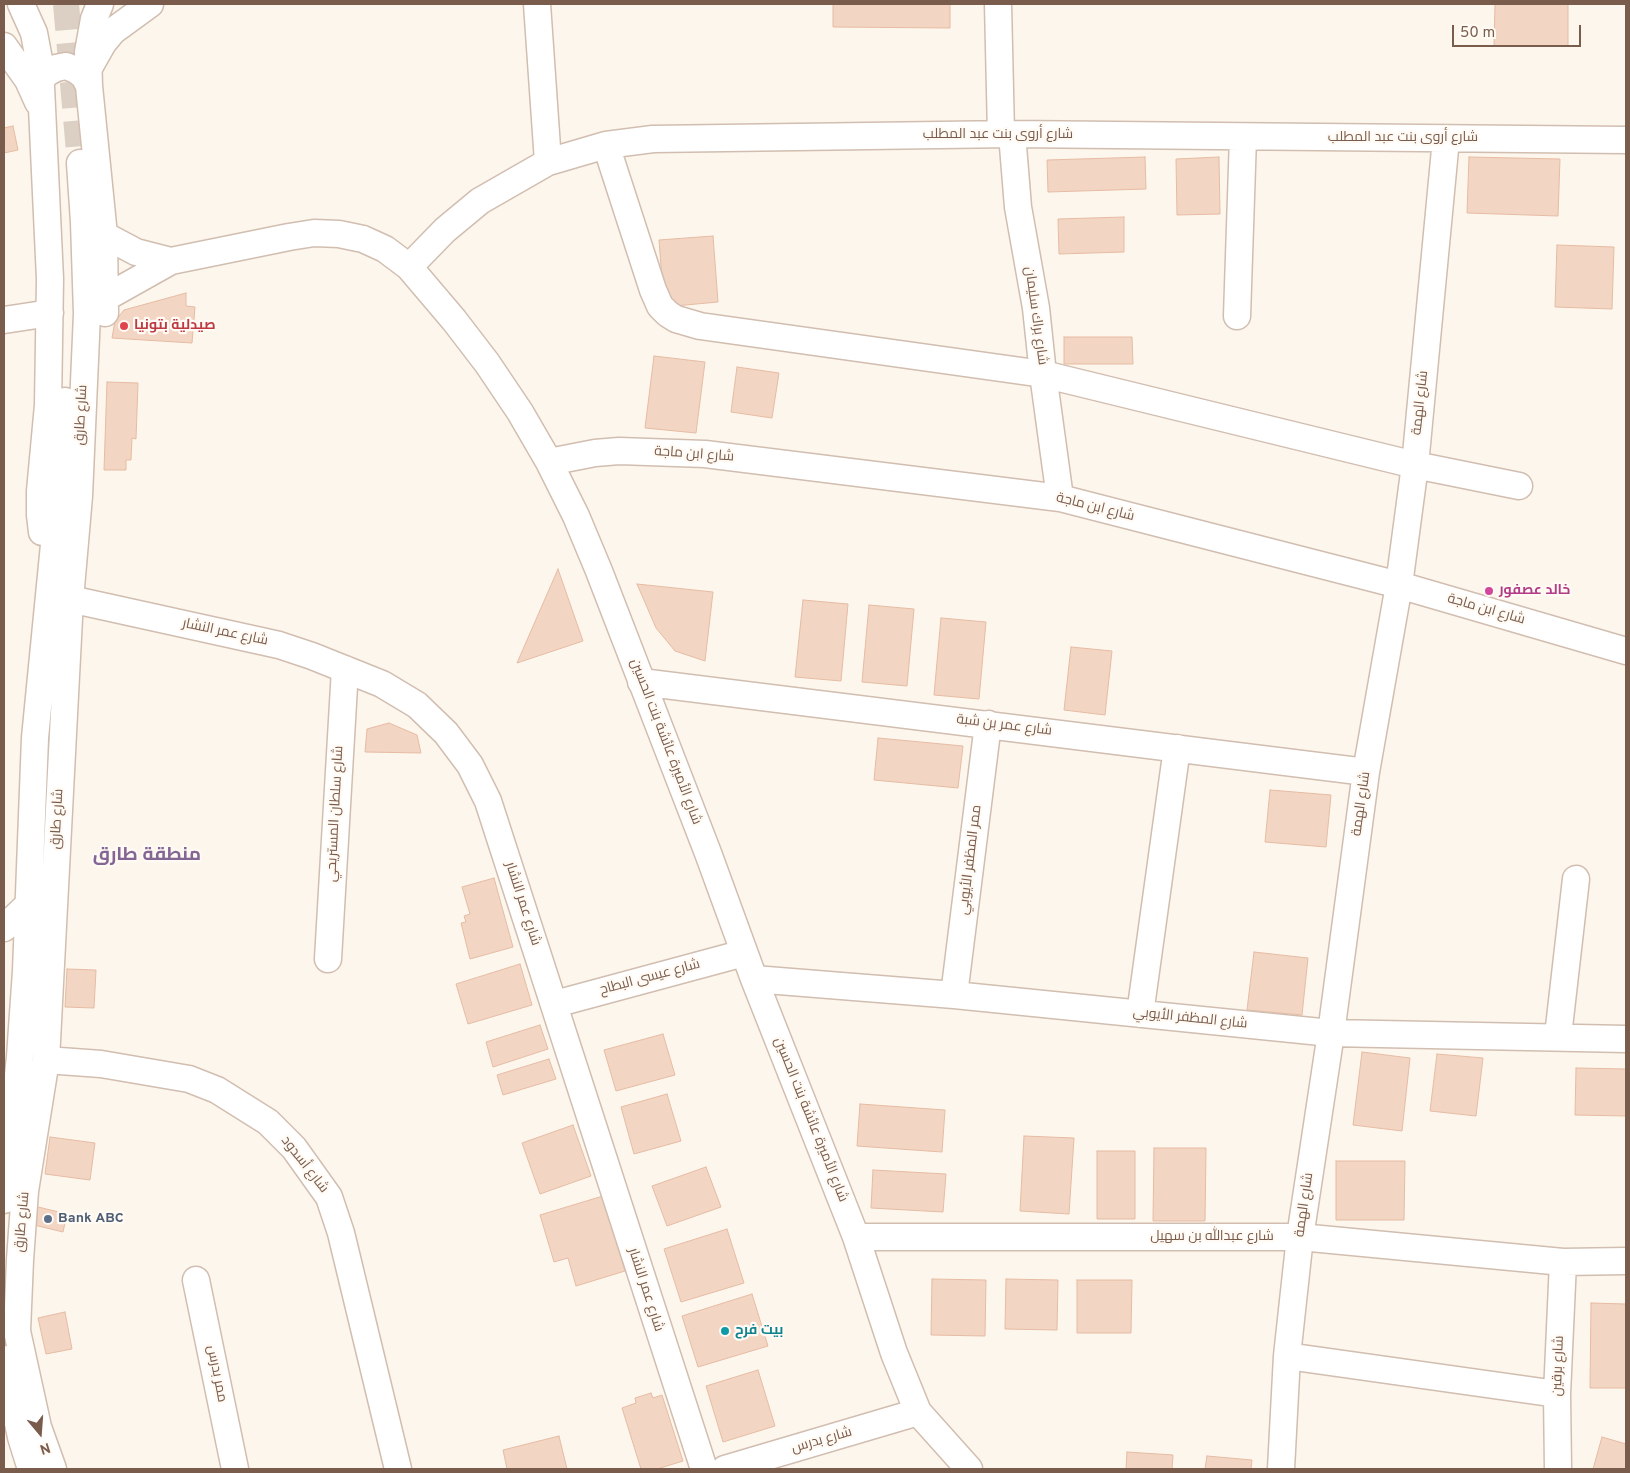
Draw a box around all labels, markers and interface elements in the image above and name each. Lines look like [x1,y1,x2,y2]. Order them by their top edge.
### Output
scale bar [1455,15,1584,47]
text: 50 m [1460,24,1495,43]
street label: شارع أروى بنت عبد المطلب [923,127,1073,143]
street label: شارع أروى بنت عبد المطلب [1328,130,1478,146]
street label: شارع براك سليمان [1020,266,1050,366]
place label: صيدلية بتونيا [134,318,216,334]
marker: صيدلية بتونيا [118,320,130,332]
street label: شارع الهمة [1409,370,1433,436]
street label: شارع طارق [72,384,92,446]
street label: شارع ابن ماجة [654,444,734,466]
street label: شارع ابن ماجة [1054,490,1136,526]
place label: خالد عصفور [1499,583,1570,599]
marker: خالد عصفور [1483,585,1495,597]
street label: شارع ابن ماجة [1445,591,1527,629]
street label: شارع عمر النشار [181,616,269,650]
street label: شارع الأميرة عائشة بنت الحسين [626,657,704,827]
street label: شارع عمر بن شبة [955,712,1053,740]
street label: شارع سلطان المستريحي [324,745,348,883]
street label: شارع الهمة [1349,771,1375,837]
street label: شارع طارق [48,788,68,850]
street label: ممر المظفر الأيوبي [956,804,986,916]
district label: منطقة طارق [93,845,201,867]
street label: شارع عمر النشار [501,860,543,948]
street label: شارع عيسى البطاح [598,956,702,1000]
street label: شارع المظفر الأيوبي [1132,1005,1248,1033]
street label: شارع الأميرة عائشة بنت الحسين [769,1035,851,1205]
street label: شارع أسدود [277,1133,331,1197]
street label: شارع الهمة [1292,1172,1318,1238]
street label: شارع طارق [12,1191,34,1253]
place label: Bank ABC [58,1211,124,1227]
marker: Bank ABC [42,1213,54,1225]
street label: شارع عبدالله بن سهيل [1150,1229,1274,1245]
street label: شارع عمر النشار [624,1246,666,1334]
place label: بيت فرح [735,1323,783,1339]
marker: بيت فرح [719,1325,731,1337]
street label: شارع برقين [1550,1335,1568,1397]
street label: ممر بدرس [202,1344,230,1404]
north arrow [15,1408,65,1458]
street label: شارع بدرس [790,1424,854,1458]
text: N [37,1438,52,1457]

